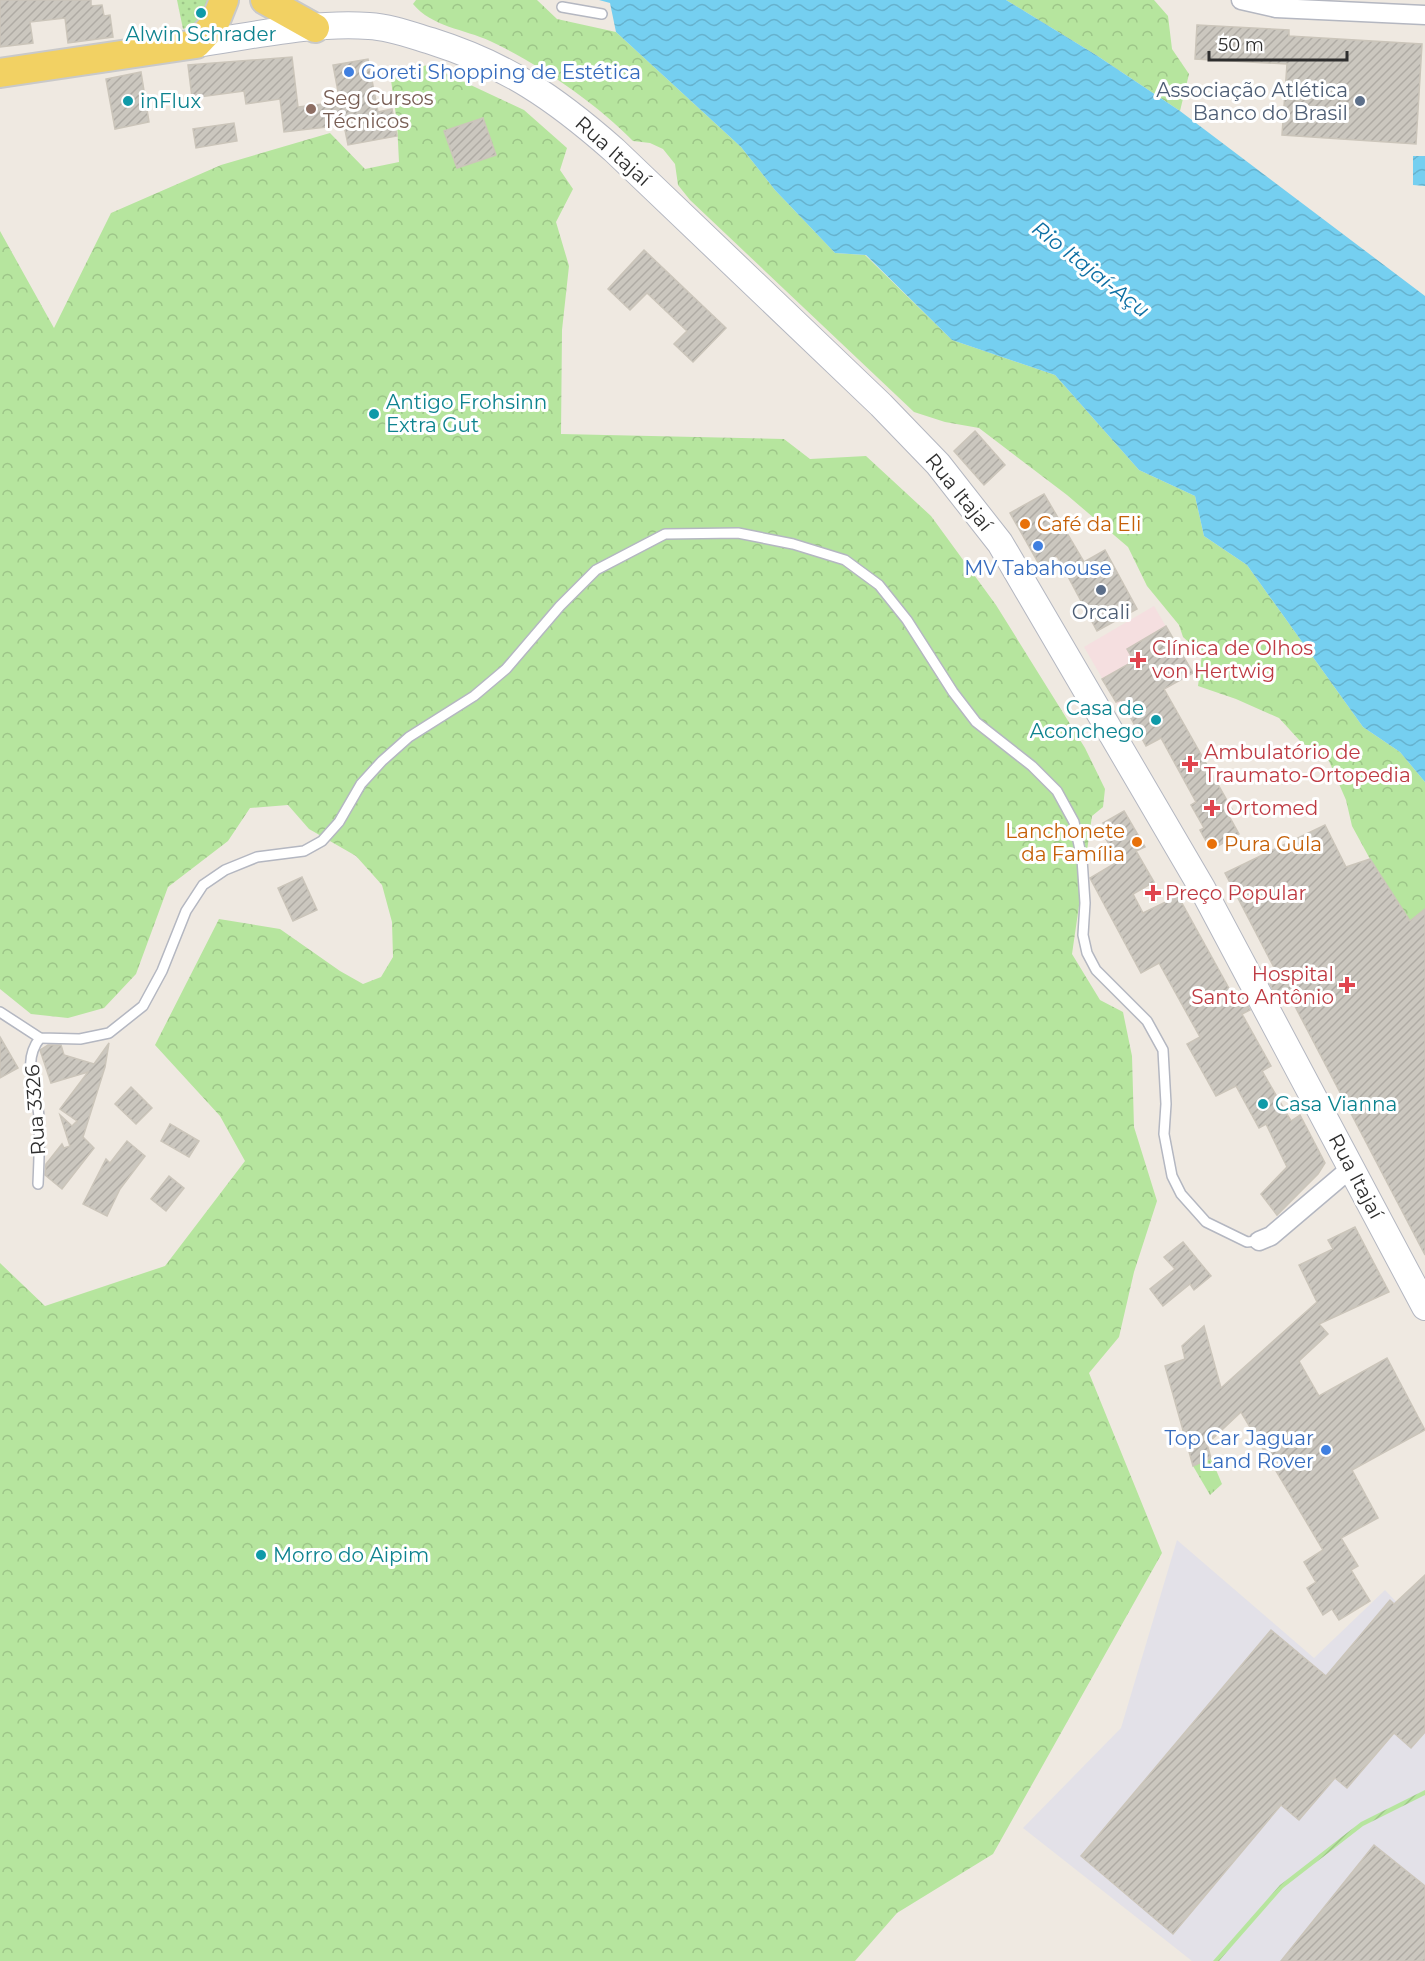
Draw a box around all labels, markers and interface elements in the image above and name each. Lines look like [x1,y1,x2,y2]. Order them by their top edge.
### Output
marker: Alwin Schrader [194,6,208,20]
place label: Alwin Schrader [125,22,277,46]
scale bar [1209,24,1347,62]
text: 50 m [1218,34,1264,56]
place label: Goreti Shopping de Estética [361,60,641,84]
marker: Goreti Shopping de Estética [342,65,356,79]
place label: Associação Atlética Banco do Brasil [1156,78,1348,125]
place label: Seg Cursos Técnicos [323,86,434,133]
place label: inFlux [140,89,201,113]
marker: inFlux [121,94,135,108]
marker: Associação Atlética Banco do Brasil [1353,94,1367,108]
marker: Seg Cursos Técnicos [304,102,318,116]
street label: Rua Itajaí [570,111,657,192]
water label: Rio Itajaí-Açu [1027,215,1155,323]
place label: Antigo Frohsinn Extra Gut [386,390,547,437]
marker: Antigo Frohsinn Extra Gut [367,407,381,421]
street label: Rua Itajaí [920,448,999,537]
place label: Café da Eli [1037,512,1142,536]
marker: Café da Eli [1018,517,1032,531]
marker: MV Tabahouse [1031,539,1045,553]
place label: MV Tabahouse [964,556,1112,580]
marker: Orcali [1094,583,1108,597]
place label: Orcali [1072,600,1130,624]
place label: Clínica de Olhos von Hertwig [1152,636,1313,683]
marker: Clínica de Olhos von Hertwig [1129,651,1147,669]
place label: Casa de Aconchego [1030,696,1144,743]
marker: Casa de Aconchego [1149,713,1163,727]
place label: Ambulatório de Traumato-Ortopedia [1204,740,1411,787]
marker: Ambulatório de Traumato-Ortopedia [1181,755,1199,773]
place label: Ortomed [1226,796,1318,820]
marker: Ortomed [1203,799,1221,817]
place label: Lanchonete da Família [1005,819,1125,866]
place label: Pura Gula [1224,832,1322,856]
marker: Lanchonete da Família [1130,835,1144,849]
marker: Pura Gula [1205,837,1219,851]
place label: Preço Popular [1165,881,1306,905]
marker: Preço Popular [1146,886,1160,900]
place label: Hospital Santo Antônio [1191,962,1334,1009]
marker: Hospital Santo Antônio [1338,976,1356,994]
street label: Rua 3326 [20,1064,50,1156]
place label: Casa Vianna [1275,1092,1397,1116]
marker: Casa Vianna [1256,1097,1270,1111]
street label: Rua Itajaí [1324,1129,1389,1224]
place label: Top Car Jaguar Land Rover [1164,1426,1314,1473]
marker: Top Car Jaguar Land Rover [1319,1443,1333,1457]
place label: Morro do Aipim [273,1543,429,1567]
marker: Morro do Aipim [254,1548,268,1562]

